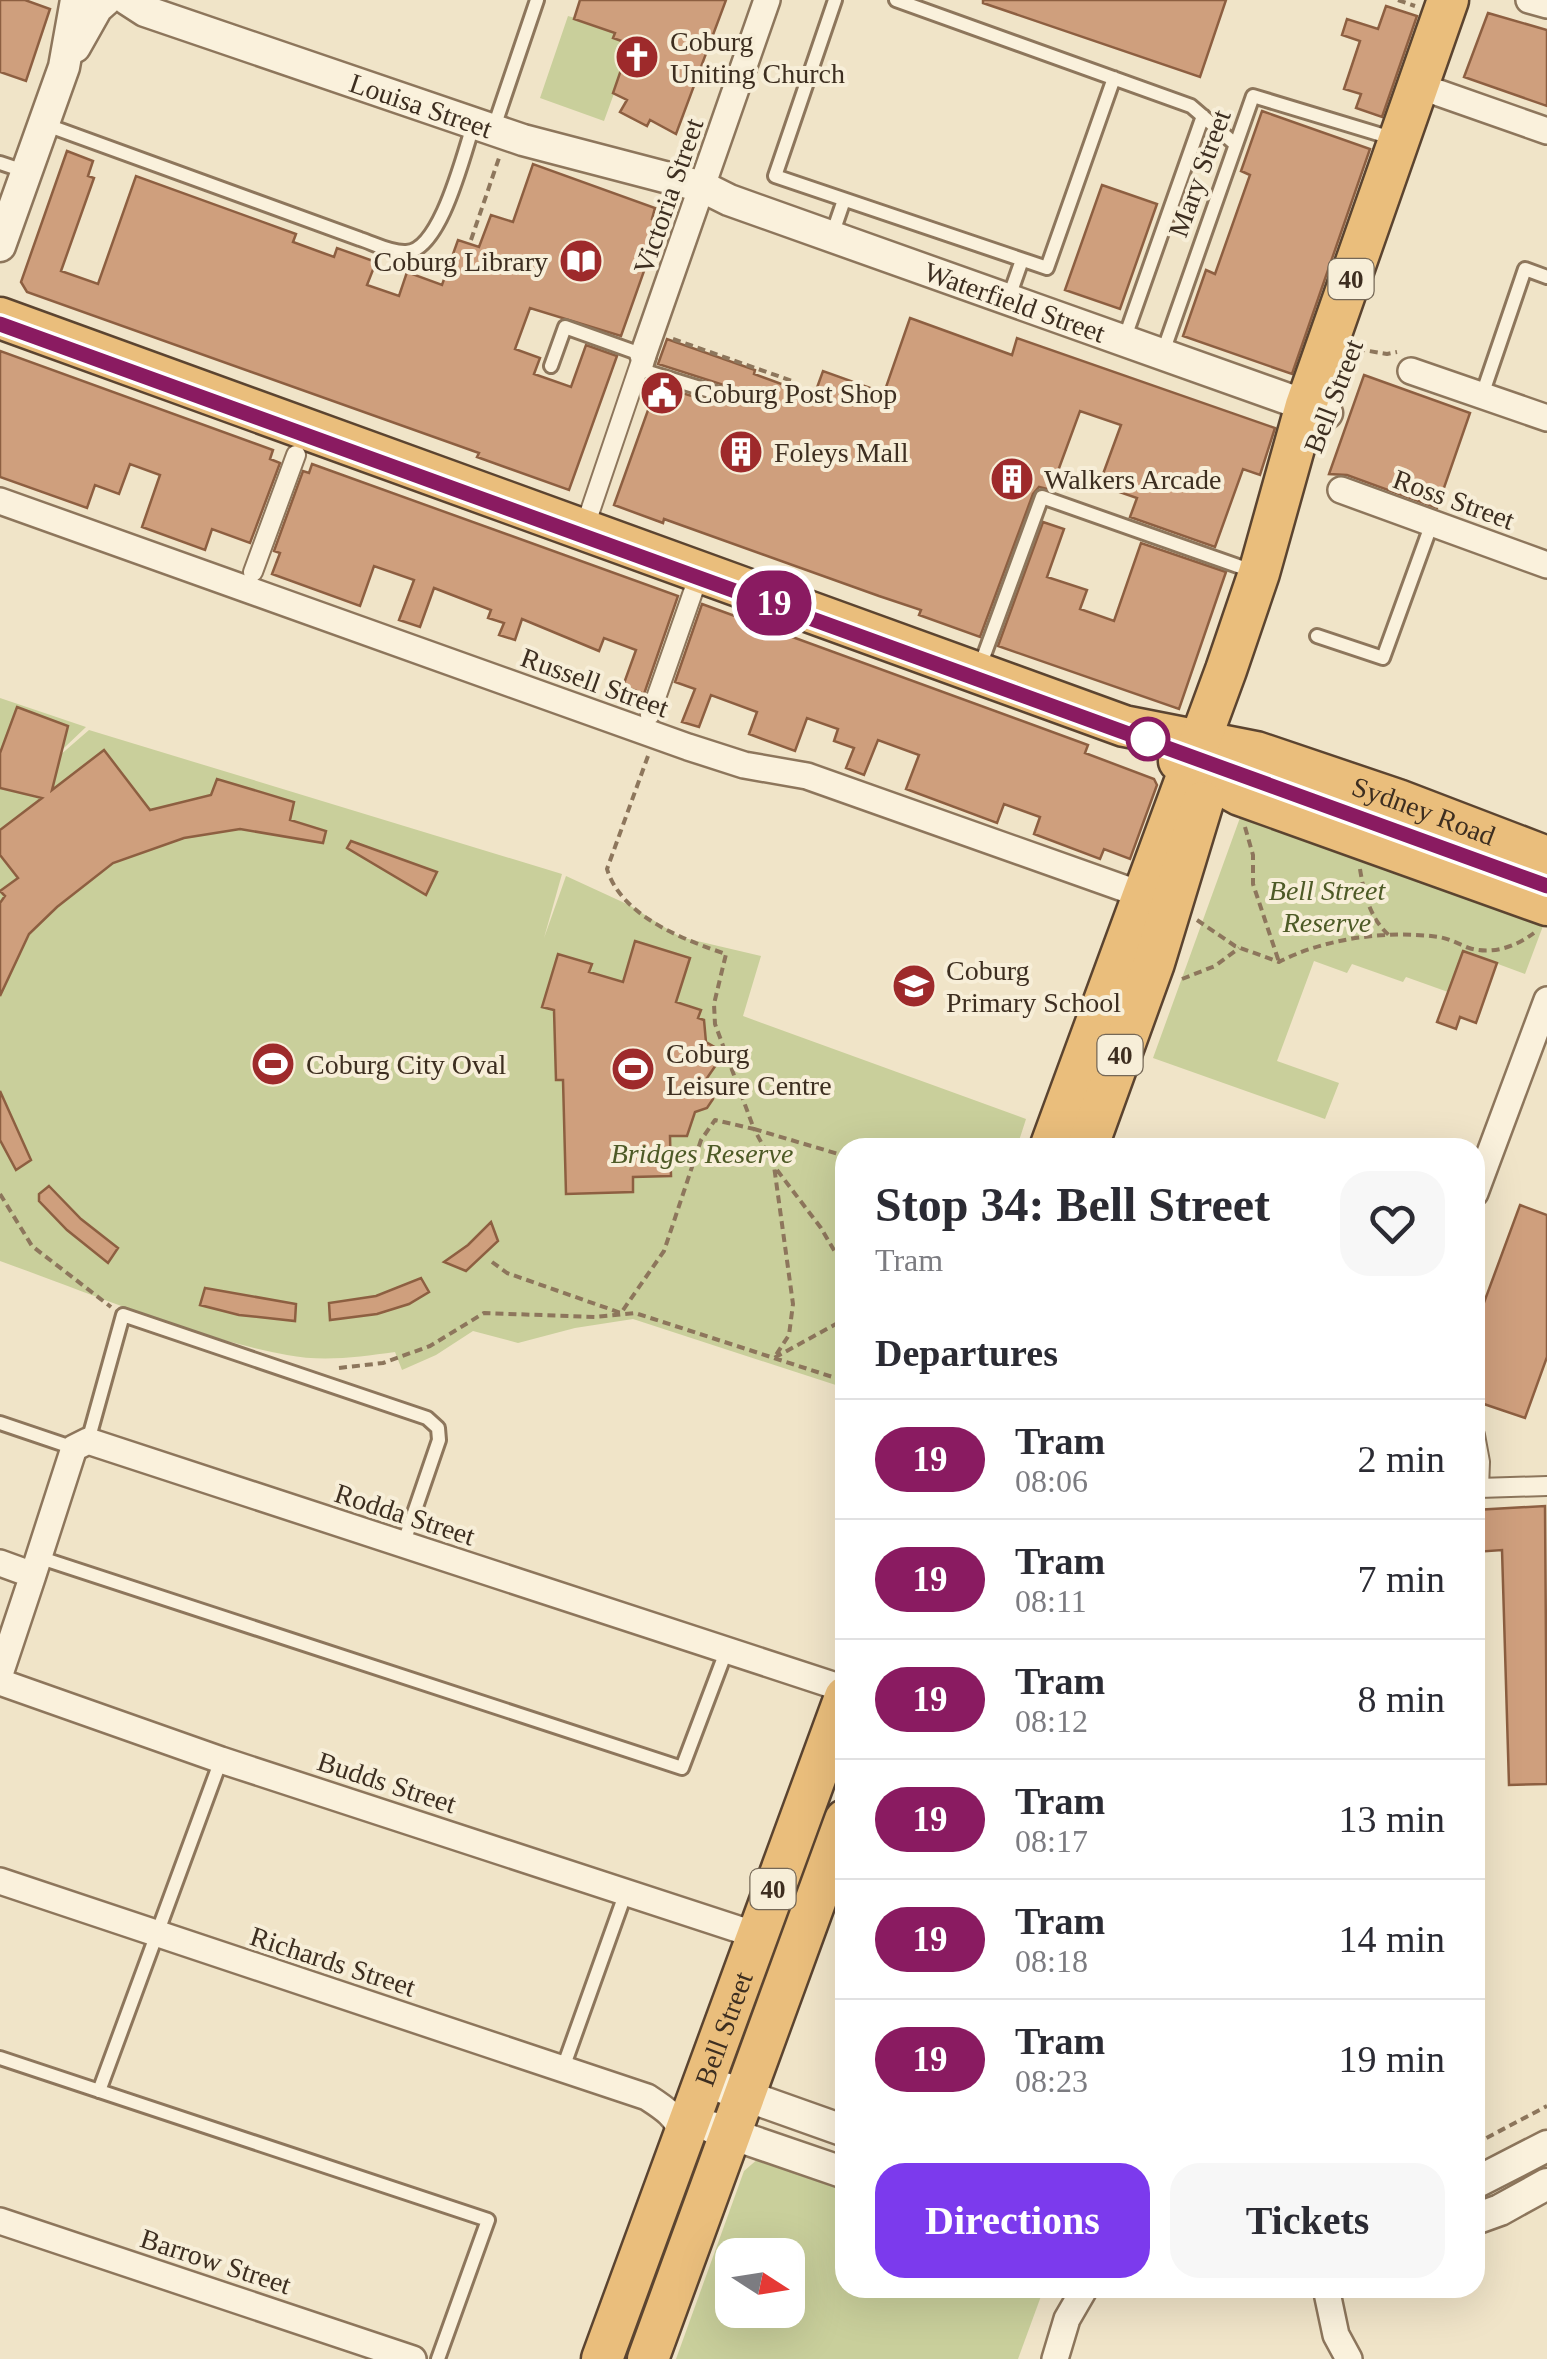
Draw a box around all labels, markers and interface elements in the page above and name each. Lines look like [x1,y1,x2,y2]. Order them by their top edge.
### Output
place label: Coburg Uniting Church [670,26,845,89]
church icon: Coburg Uniting Church [614,34,660,80]
street label: Louisa Street [346,67,496,144]
street label: Mary Street [1162,105,1237,241]
street label: Victoria Street [627,114,710,278]
library icon: Coburg Library [558,238,604,284]
place label: Coburg Library [374,246,548,277]
street label: Waterfield Street [920,256,1109,349]
road number: 40 [1328,259,1374,299]
street label: Bell Street [1298,335,1369,457]
public building icon: Coburg Post Shop [639,370,685,416]
place label: Coburg Post Shop [694,378,897,409]
building icon: Foleys Mall [718,429,764,475]
place label: Foleys Mall [774,437,909,468]
building icon: Walkers Arcade [989,456,1035,502]
street label: Ross Street [1389,463,1519,536]
place label: Walkers Arcade [1044,464,1221,495]
line badge: 19 [729,570,819,636]
text: 19 [757,584,792,623]
street label: Russell Street [517,641,673,724]
unlabelled marker [1127,718,1169,760]
street label: Sydney Road [1348,771,1499,852]
park label: Bell Street Reserve [1269,875,1386,938]
place label: Coburg Primary School [946,955,1121,1018]
school or university icon: Coburg Primary School [891,963,937,1009]
road number: 40 [1098,1035,1142,1075]
place label: Coburg Leisure Centre [666,1038,832,1101]
sports icon: Coburg City Oval [250,1041,296,1087]
sports icon: Coburg Leisure Centre [610,1046,656,1092]
place label: Coburg City Oval [306,1049,506,1080]
park label: Bridges Reserve [611,1138,793,1169]
button: heart [1340,1171,1445,1276]
text: Stop 34: Bell Street [875,1178,1270,1231]
text: Tram [875,1242,943,1278]
text: Departures [875,1332,1058,1374]
text: Tram [1015,1420,1105,1462]
text: 2 min [1357,1438,1445,1480]
text: 19 [913,1440,948,1479]
text: 08:06 [1015,1463,1088,1499]
street label: Rodda Street [331,1477,479,1552]
text: Tram [1015,1540,1105,1582]
text: 7 min [1357,1558,1445,1600]
text: 19 [913,1560,948,1599]
text: 08:11 [1015,1583,1087,1619]
text: Tram [1015,1660,1105,1702]
text: 8 min [1357,1678,1445,1720]
text: 19 [913,1680,948,1719]
text: 08:12 [1015,1703,1088,1739]
street label: Budds Street [314,1746,460,1820]
text: Tram [1015,1780,1105,1822]
text: 13 min [1338,1798,1445,1840]
text: 19 [913,1800,948,1839]
text: 08:17 [1015,1823,1088,1859]
road number: 40 [750,1869,796,1909]
text: Tram [1015,1900,1105,1942]
text: 14 min [1338,1918,1445,1960]
street label: Richards Street [246,1920,420,2003]
text: 19 [913,1920,948,1959]
text: 08:18 [1015,1943,1088,1979]
street label: Bell Street [689,1967,759,2090]
text: Tram [1015,2020,1105,2062]
text: 19 min [1338,2038,1445,2080]
text: 19 [913,2040,948,2079]
text: 08:23 [1015,2063,1088,2099]
button: Directions [875,2163,1150,2278]
button: Tickets [1170,2163,1445,2278]
street label: Barrow Street [137,2223,295,2300]
north arrow [715,2238,805,2328]
map controls [715,2238,805,2328]

